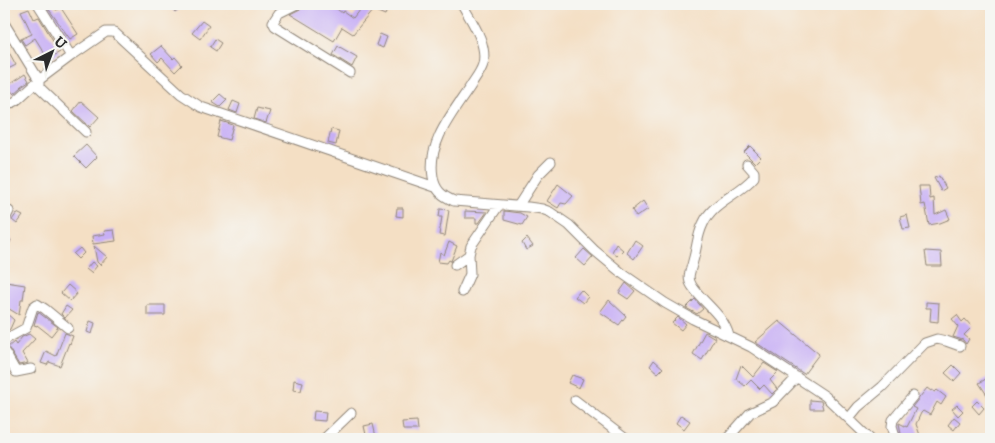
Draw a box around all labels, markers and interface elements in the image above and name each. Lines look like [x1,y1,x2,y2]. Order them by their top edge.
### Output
north arrow [28,28,78,78]
text: U [50,33,70,54]

